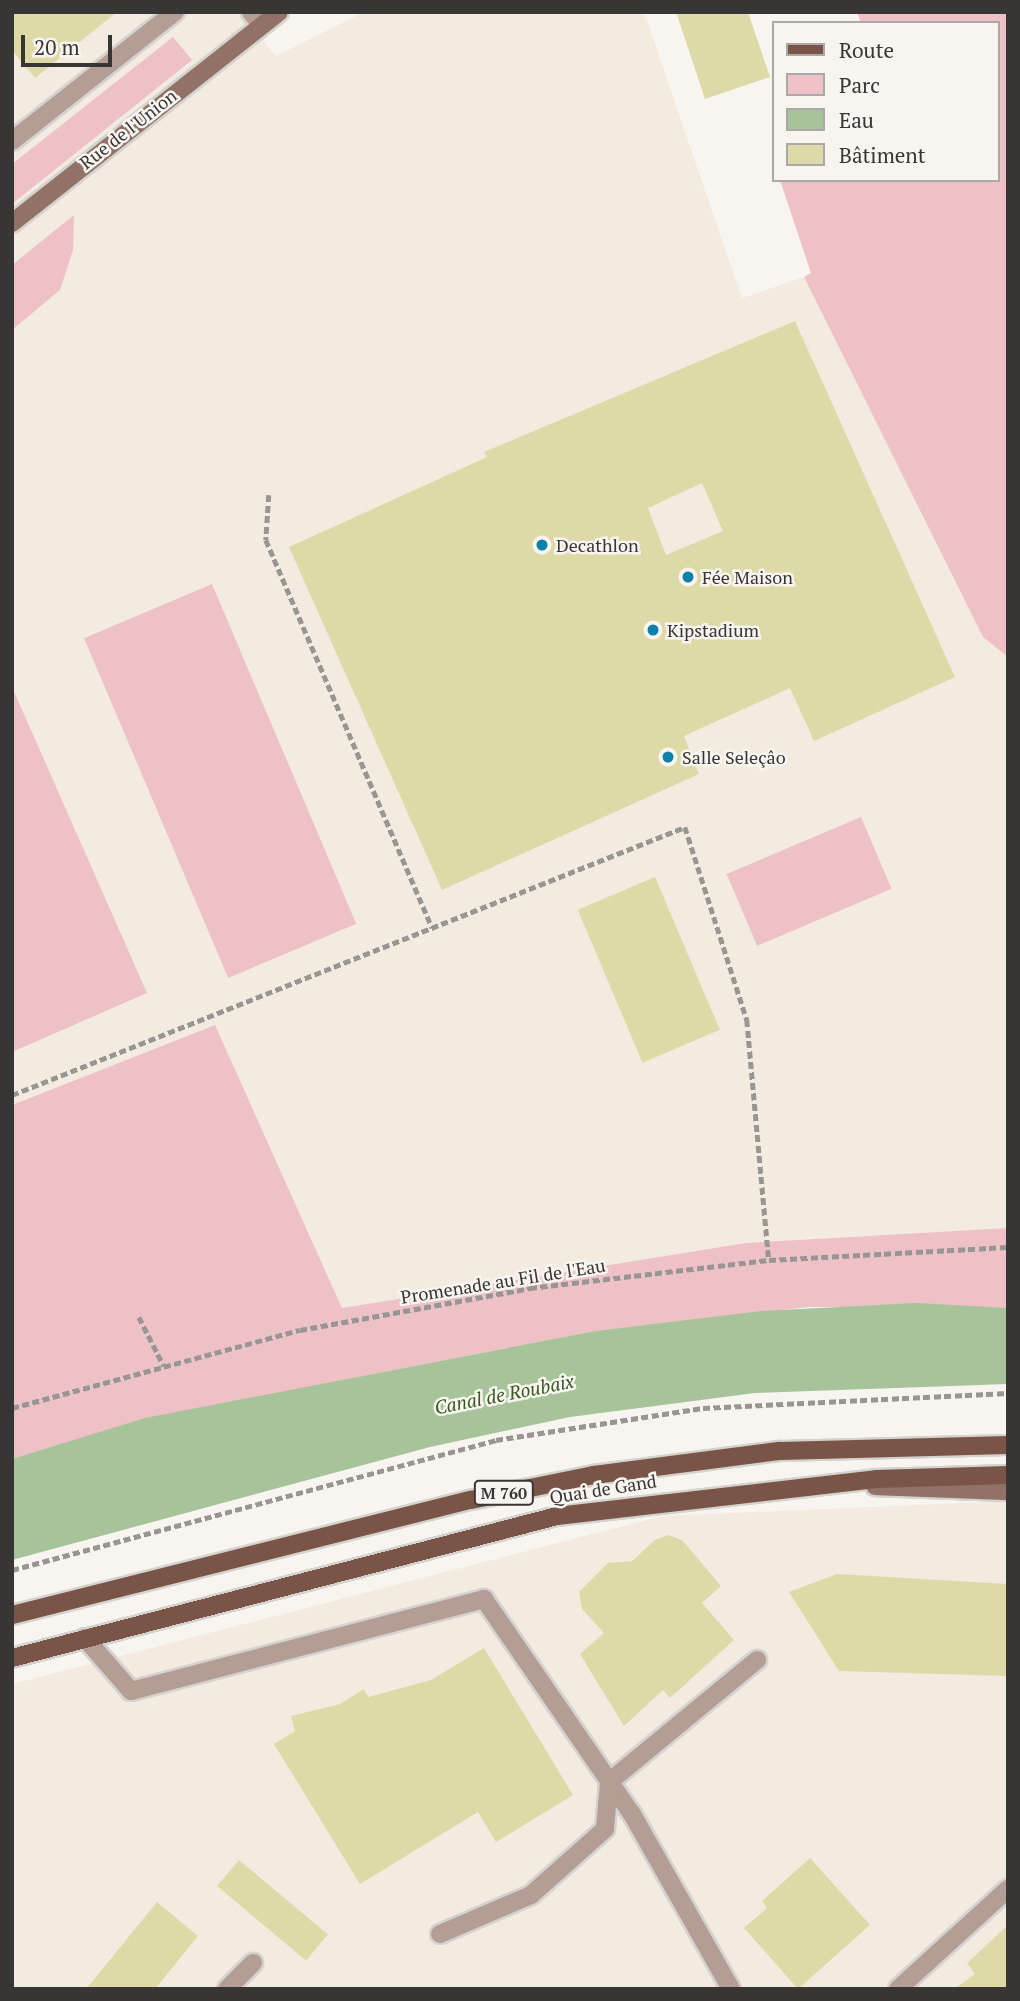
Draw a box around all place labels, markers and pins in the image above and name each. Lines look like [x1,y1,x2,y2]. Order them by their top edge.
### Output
place label: Decathlon [556,534,639,556]
marker: Decathlon [534,537,550,553]
place label: Fée Maison [702,566,793,588]
marker: Fée Maison [680,569,696,585]
place label: Kipstadium [667,619,759,641]
marker: Kipstadium [645,622,661,638]
place label: Salle Seleçâo [682,746,786,768]
marker: Salle Seleçâo [660,749,676,765]

